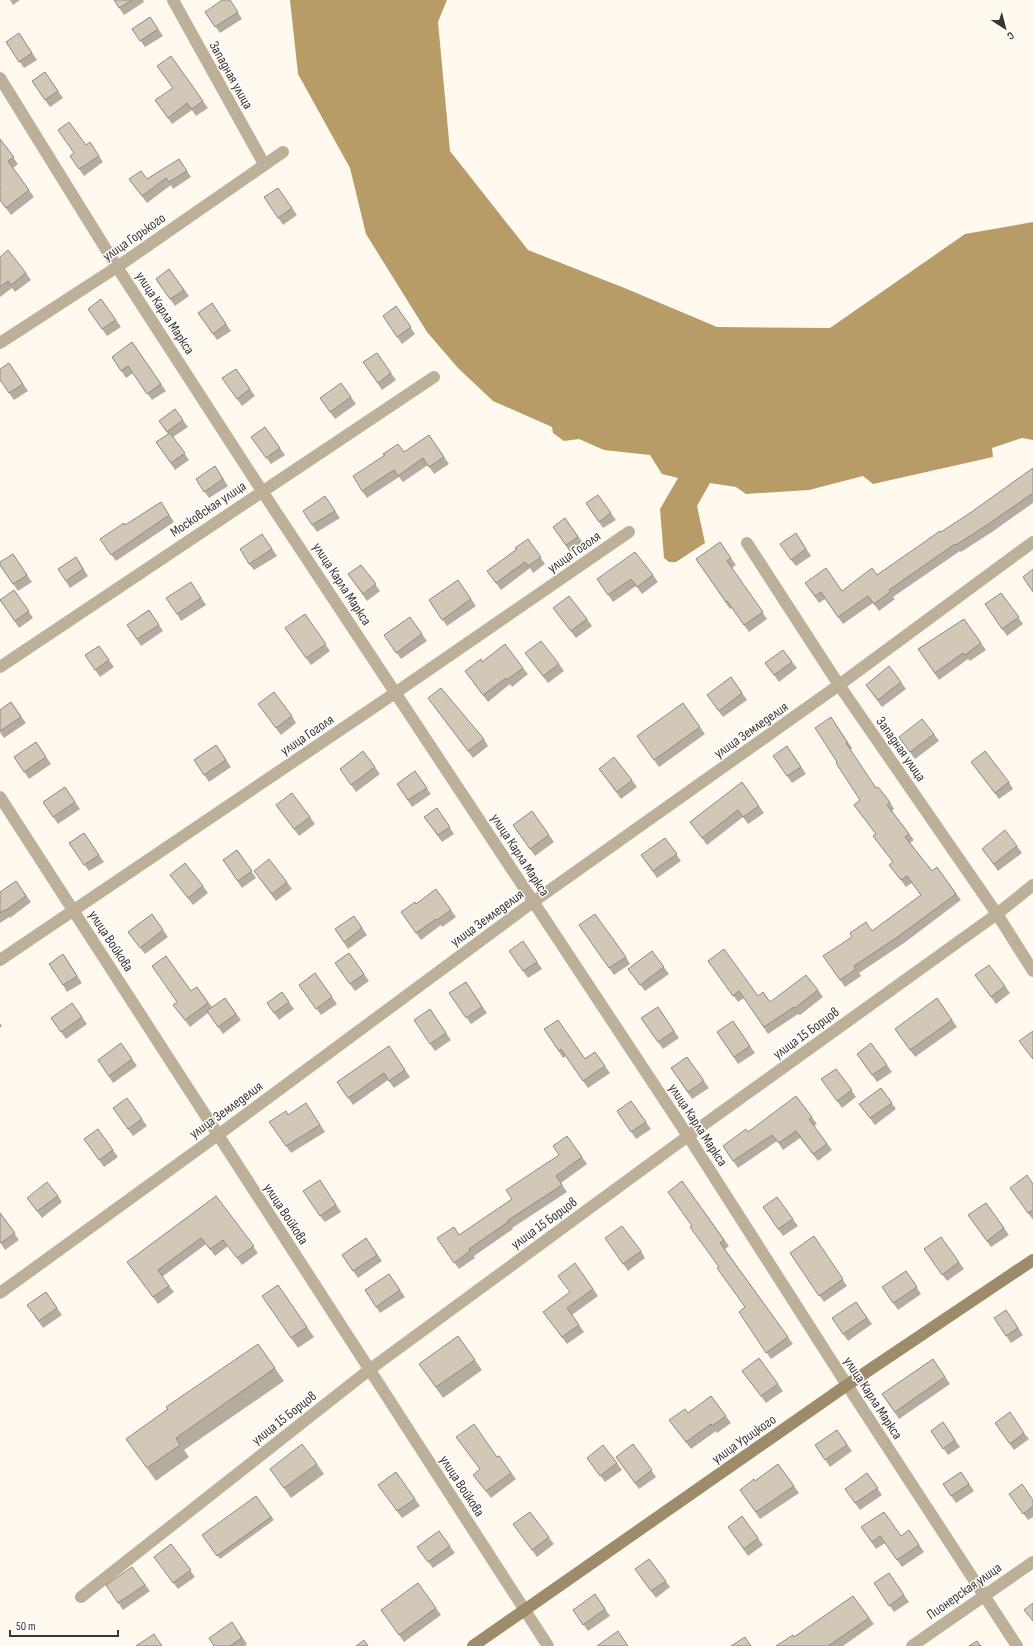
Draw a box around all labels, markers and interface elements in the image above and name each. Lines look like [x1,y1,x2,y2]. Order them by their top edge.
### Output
north arrow [985,8,1025,48]
text: С [1004,29,1017,43]
street label: Западная улица [205,38,257,112]
street label: улица Горького [99,209,169,265]
street label: улица Карла Маркса [132,268,198,358]
street label: Московская улица [167,477,249,541]
street label: улица Гоголя [544,528,604,576]
street label: улица Карла Маркса [309,539,375,629]
street label: улица Земледелия [711,698,791,762]
street label: улица Гоголя [277,711,337,759]
street label: Западная улица [873,713,929,785]
street label: улица Карла Маркса [487,810,553,900]
street label: улица Земледелия [447,886,527,950]
street label: улица Войкова [85,907,137,975]
street label: улица 15 Борцов [770,1003,843,1063]
street label: улица Земледелия [186,1078,266,1142]
street label: улица Карла Маркса [665,1080,731,1170]
street label: улица Войкова [260,1180,312,1248]
street label: улица 15 Борцов [508,1193,581,1253]
street label: улица Карла Маркса [840,1353,906,1443]
street label: улица 15 Борцов [248,1387,320,1449]
street label: улица Урицкого [709,1411,779,1467]
street label: улица Войкова [436,1452,488,1520]
street label: Пионерская улица [923,1559,1005,1623]
scale bar [10,1612,118,1638]
text: 50 m [16,1619,36,1634]

